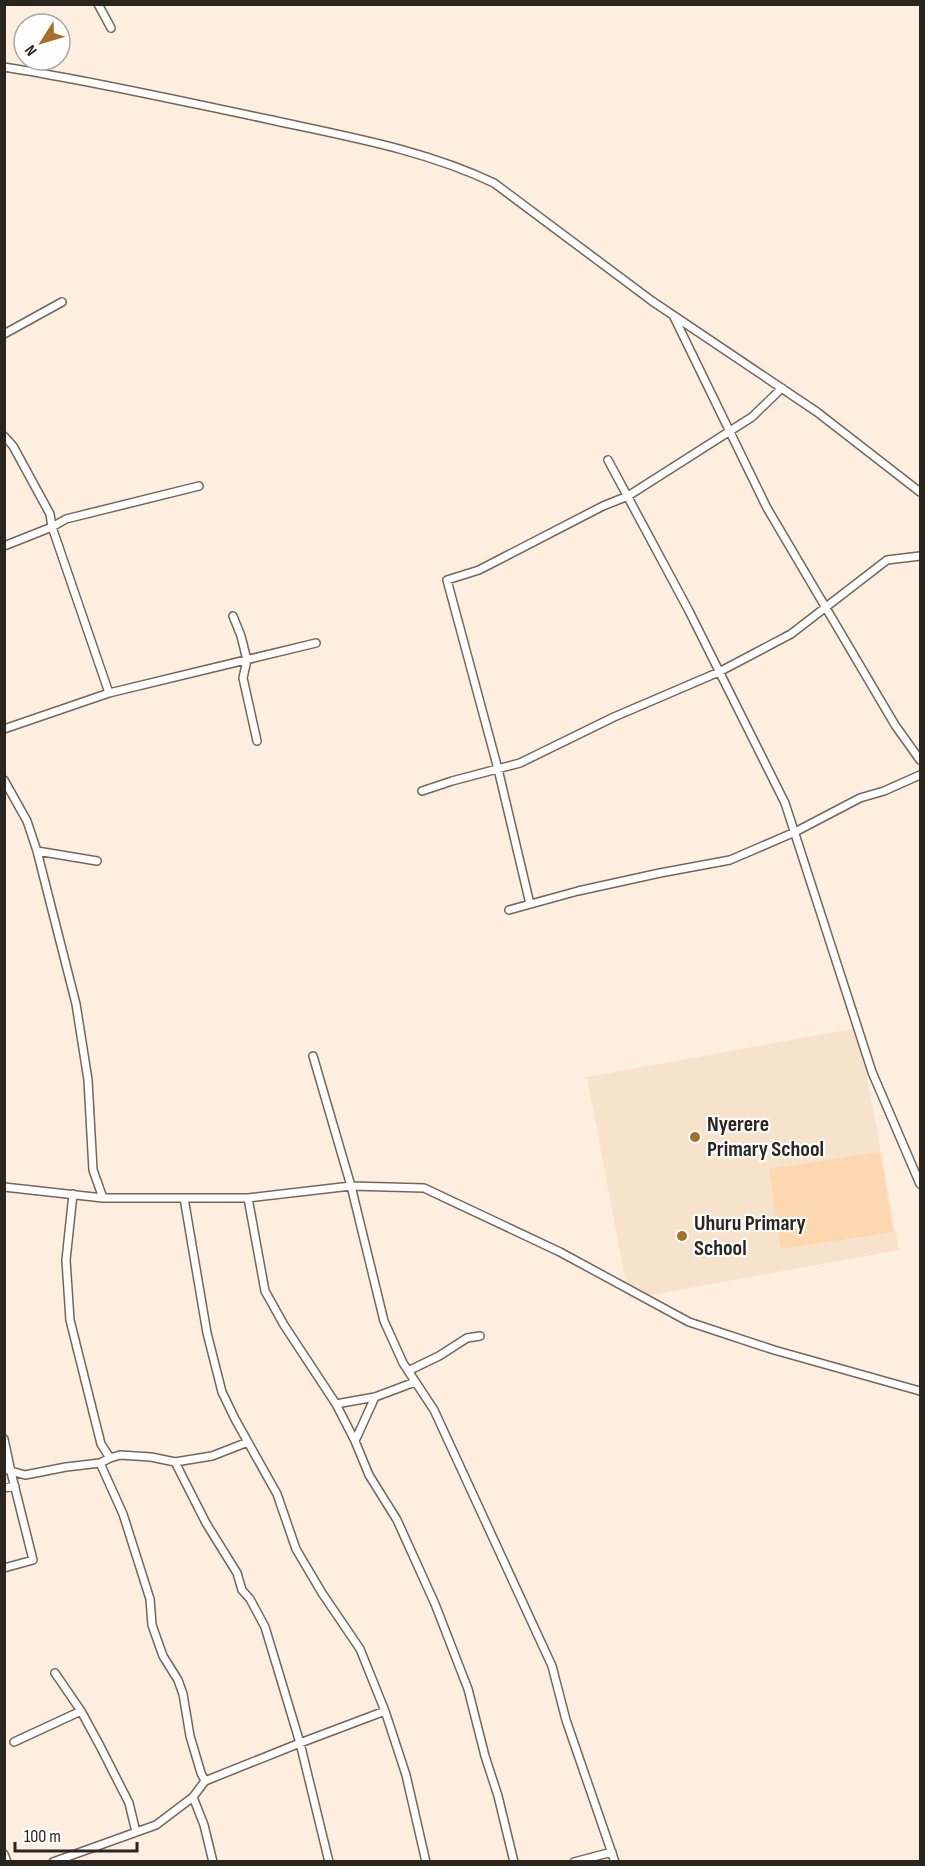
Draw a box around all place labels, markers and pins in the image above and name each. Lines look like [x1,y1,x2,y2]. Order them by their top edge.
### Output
place label: Nyerere Primary School [707,1111,824,1163]
marker: Nyerere Primary School [688,1130,702,1144]
place label: Uhuru Primary School [694,1210,806,1262]
marker: Uhuru Primary School [675,1229,689,1243]

